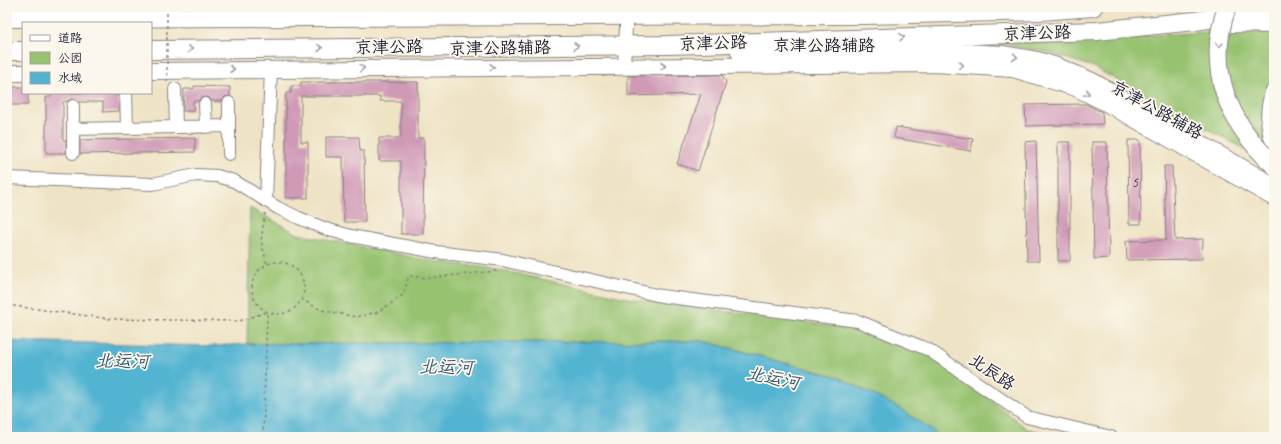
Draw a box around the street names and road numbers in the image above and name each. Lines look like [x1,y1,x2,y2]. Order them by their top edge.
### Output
street label: 京津公路 [1003,21,1071,45]
street label: 京津公路 [679,31,747,55]
street label: 京津公路辅路 [773,35,875,56]
street label: 京津公路 [355,36,423,58]
street label: 京津公路辅路 [449,37,551,59]
street label: 京津公路辅路 [1107,76,1207,144]
street label: 北辰路 [965,349,1019,395]

